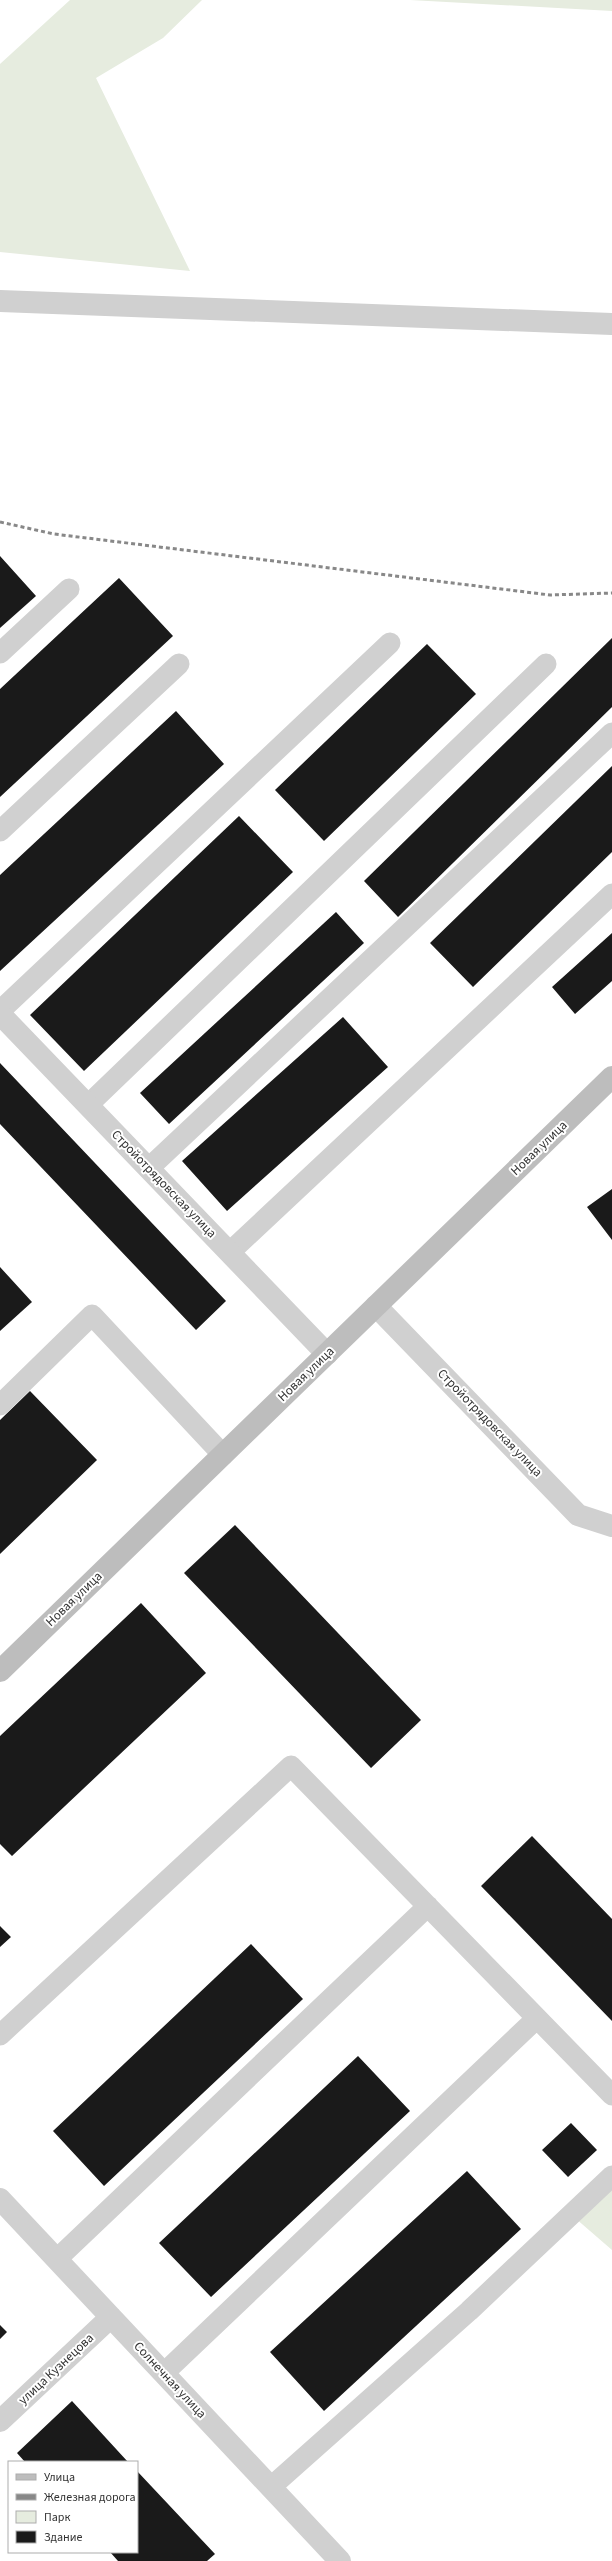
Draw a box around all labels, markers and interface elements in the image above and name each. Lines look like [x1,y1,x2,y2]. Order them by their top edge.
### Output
street label: Новая улица [507,1116,571,1180]
street label: Стройотрядовская улица [107,1126,221,1242]
street label: Новая улица [274,1342,338,1406]
street label: Стройотрядовская улица [433,1365,547,1481]
street label: Новая улица [42,1567,106,1631]
street label: улица Кузнецова [14,2329,98,2409]
street label: Солнечная улица [130,2338,210,2422]
legend [8,2461,138,2553]
text: Улица [44,2469,75,2486]
text: Железная дорога [44,2489,136,2506]
text: Парк [44,2509,70,2526]
text: Здание [44,2529,83,2546]

